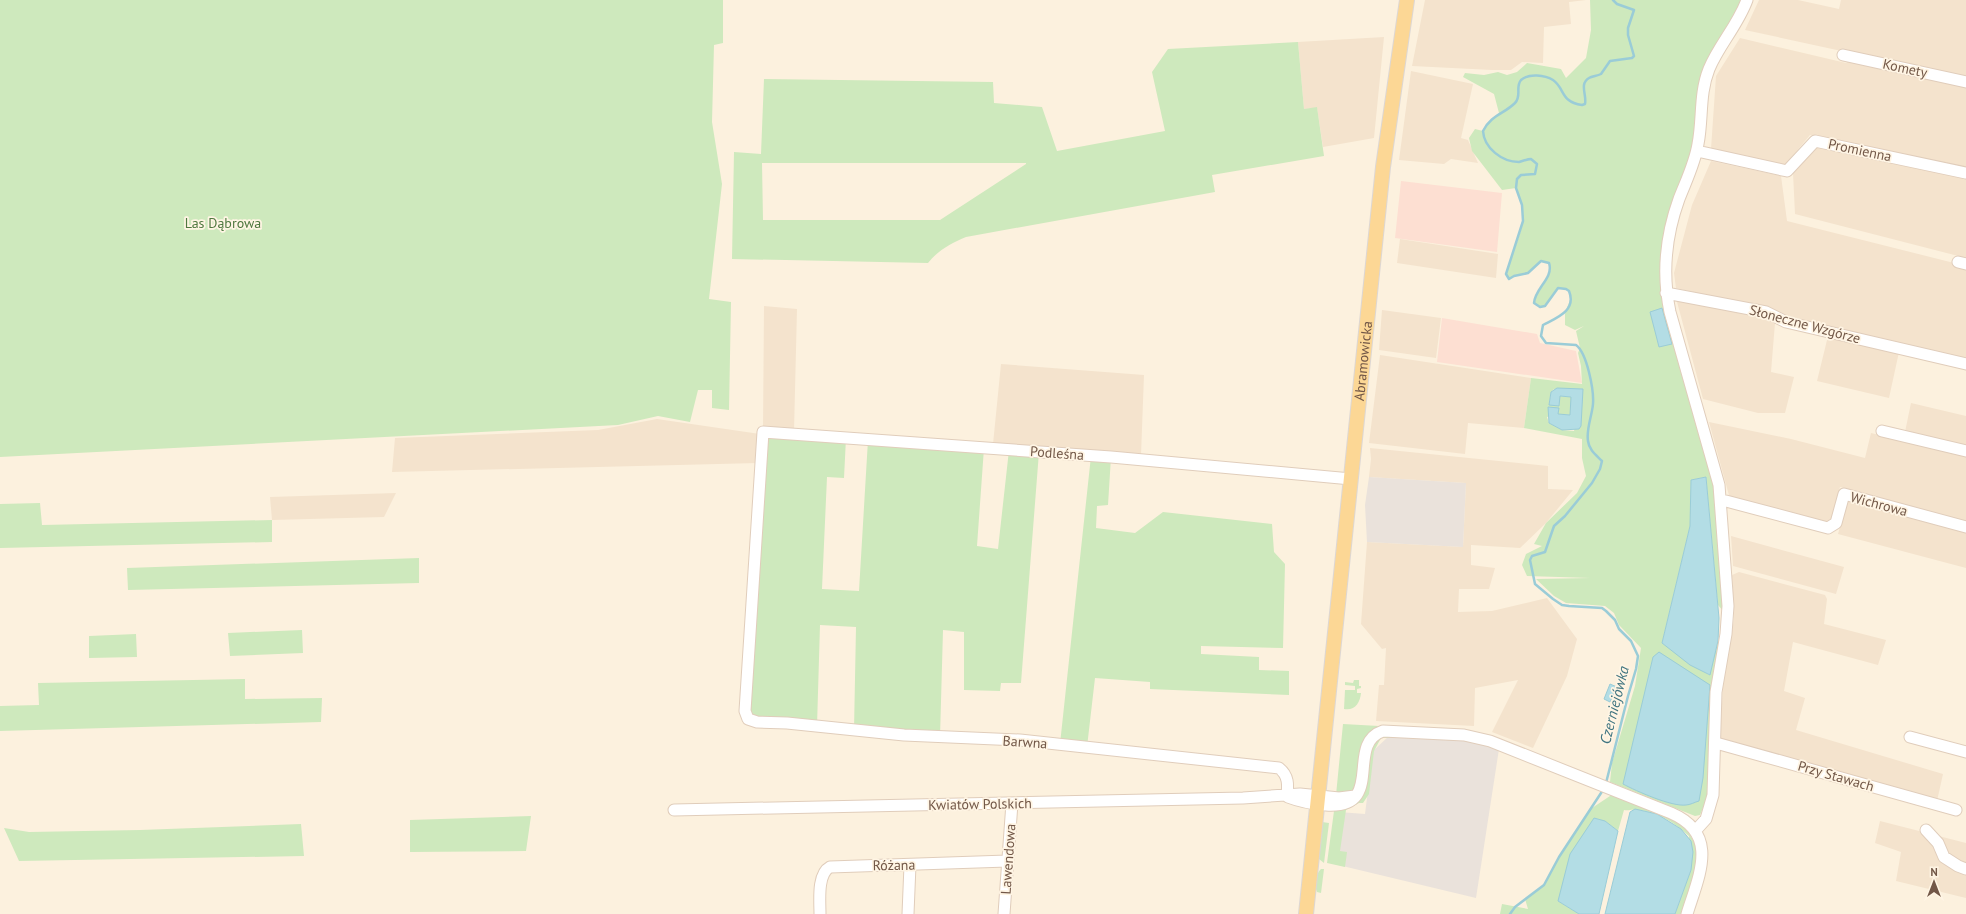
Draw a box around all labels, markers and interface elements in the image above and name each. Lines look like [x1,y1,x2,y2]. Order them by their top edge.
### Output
street label: Komety [1881,55,1929,82]
street label: Promienna [1827,135,1893,165]
park label: Las Dąbrowa [185,214,261,232]
street label: Słoneczne Wzgórze [1747,301,1863,347]
street label: Abramowicka [1350,320,1376,402]
street label: Podleśna [1029,442,1085,464]
street label: Wichrowa [1848,488,1910,520]
water label: Czerniejówka [1595,663,1633,746]
street label: Barwna [1002,731,1048,753]
street label: Przy Stawach [1796,757,1876,795]
street label: Kwiatów Polskich [928,794,1032,814]
street label: Lawendowa [997,823,1019,895]
street label: Różana [872,856,916,874]
north arrow [1914,862,1954,902]
text: N [1930,865,1938,879]

